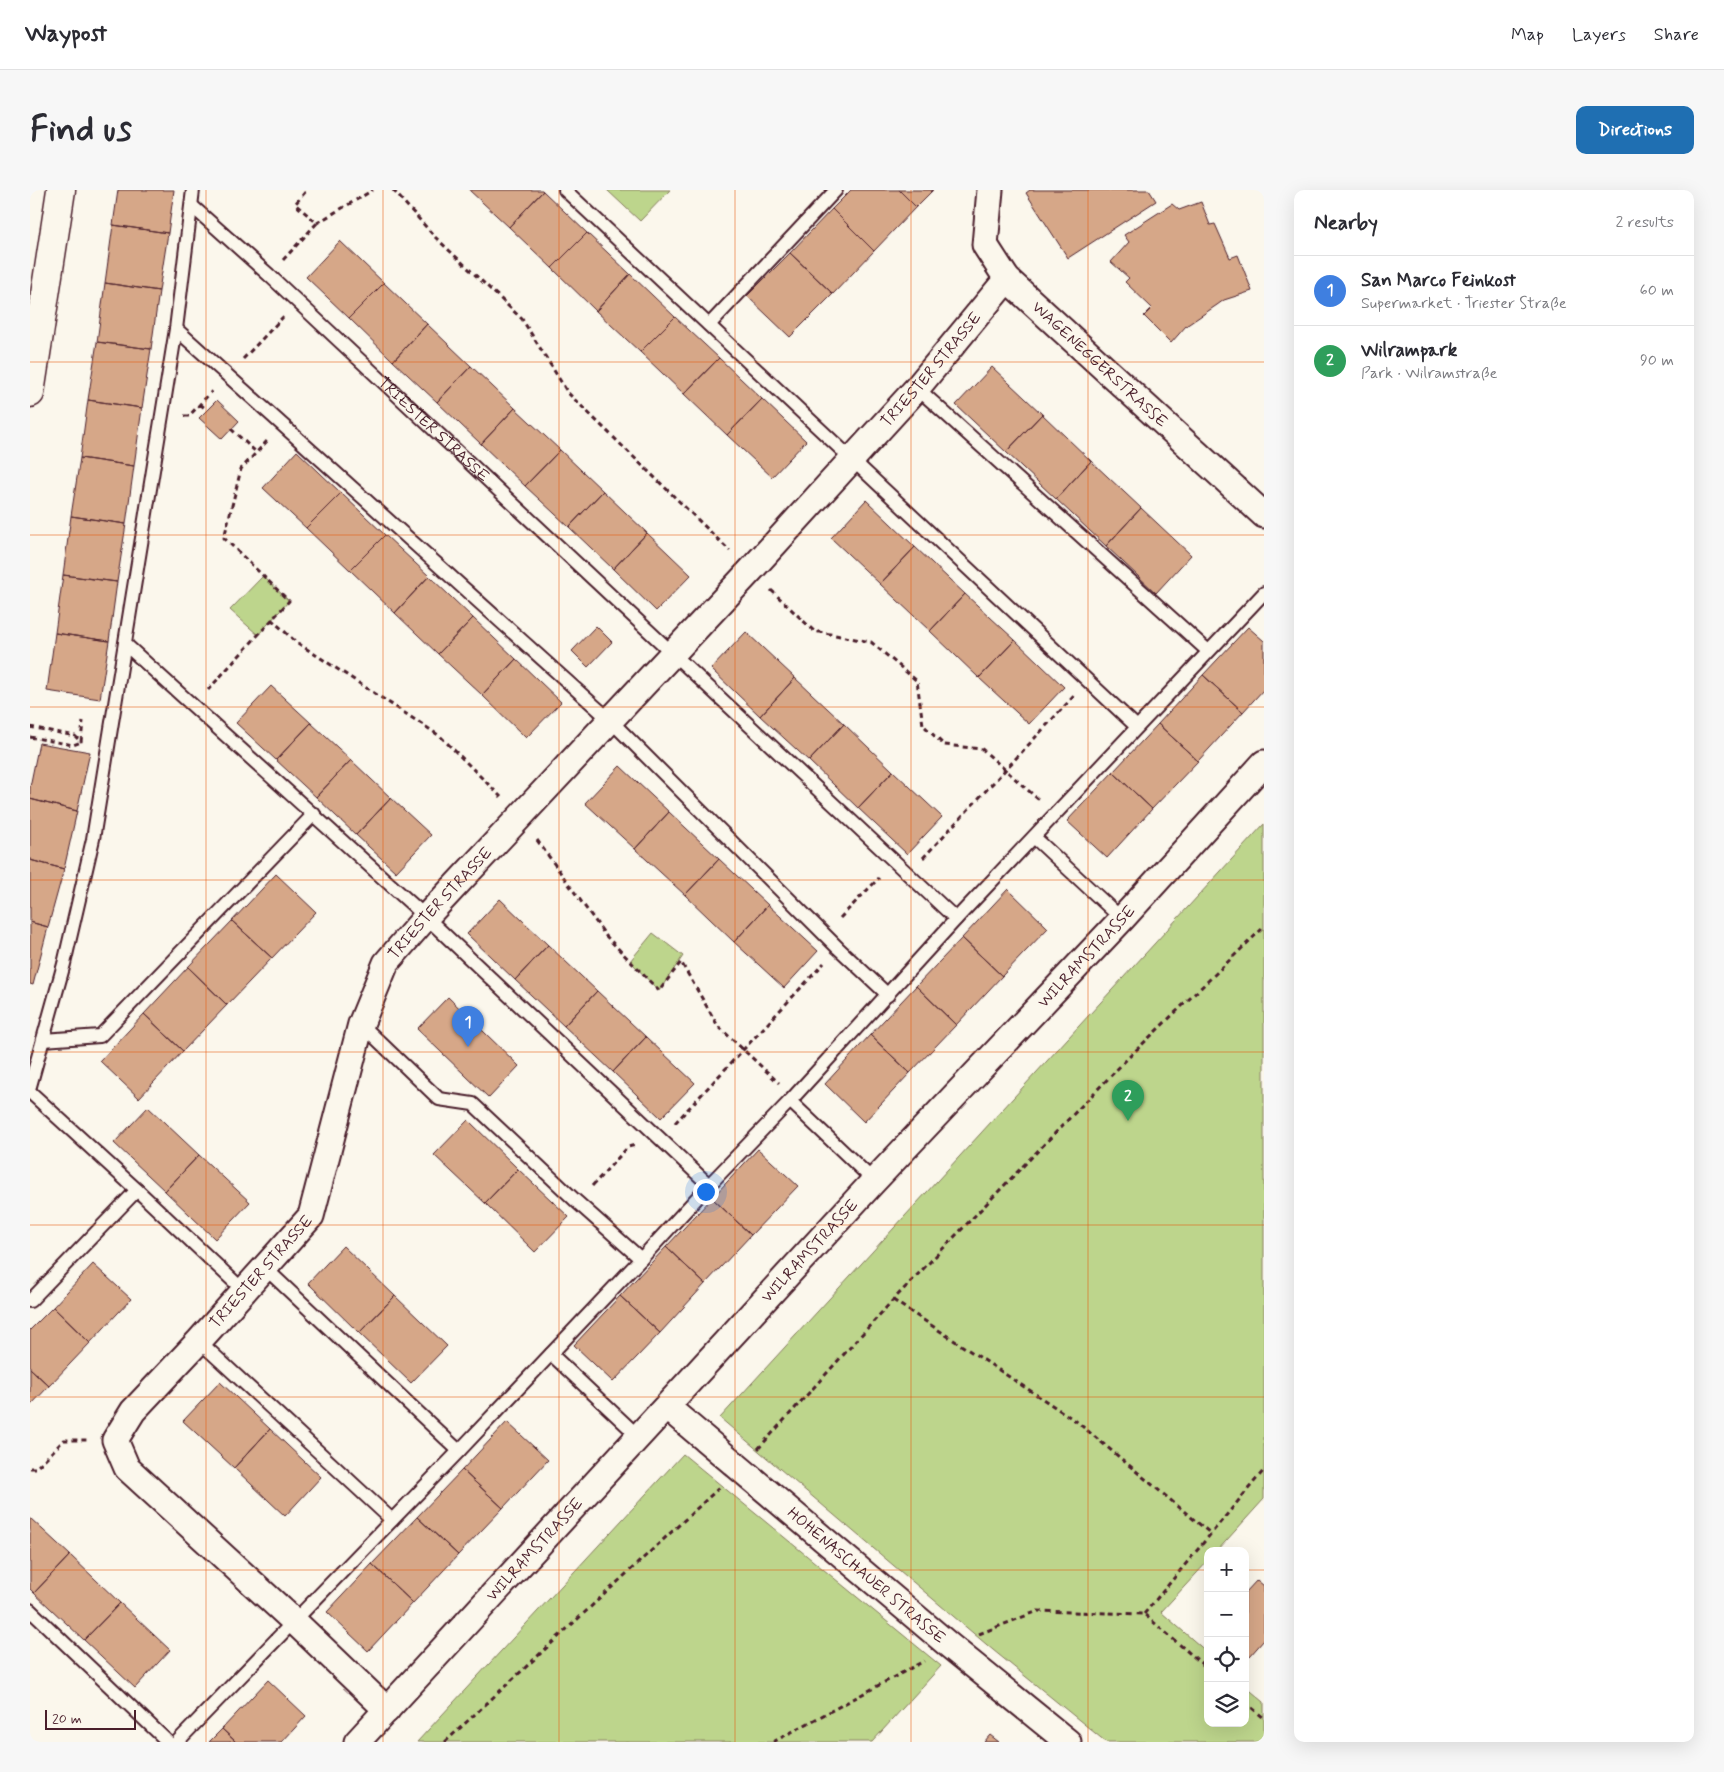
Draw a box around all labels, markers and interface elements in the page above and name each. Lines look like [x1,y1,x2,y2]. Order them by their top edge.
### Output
text: Waypost [25,19,107,50]
text: Map [1511,23,1544,47]
text: Layers [1572,23,1626,47]
text: Share [1654,23,1699,47]
button: Directions [1576,106,1694,154]
text: Find us [30,107,132,153]
text: Nearby [1314,209,1378,237]
text: 2 results [1616,212,1674,233]
text: San Marco Feinkost [1361,268,1516,293]
text: 1 [1326,280,1334,301]
text: 60 m [1640,280,1674,301]
text: Supermarket · Triester Straße [1361,293,1567,314]
street label: WAGENEGGERSTRASSE [1028,297,1172,432]
street label: TRIESTER STRASSE [876,307,986,432]
text: Wilrampark [1361,338,1457,363]
text: 2 [1326,350,1334,371]
text: 90 m [1640,350,1674,371]
text: Park · Wilramstraße [1361,363,1497,384]
street label: TRIESTER STRASSE [373,372,494,487]
street label: TRIESTER STRASSE [383,842,497,964]
street label: WILRAMSTRASSE [1033,901,1140,1012]
pin: 1 [452,1006,484,1047]
pin: 2 [1112,1080,1144,1121]
your location [693,1179,719,1205]
street label: WILRAMSTRASSE [757,1195,863,1307]
street label: TRIESTER STRASSE [205,1211,317,1333]
street label: WILRAMSTRASSE [482,1493,588,1606]
street label: HOHENASCHAUER STRASSE [783,1503,950,1648]
map controls [1204,1547,1249,1727]
button: + [1204,1547,1249,1592]
button: − [1204,1592,1249,1637]
button: locate [1204,1637,1249,1682]
button: layers [1204,1682,1249,1727]
scale bar [45,1707,136,1730]
text: 20 m [52,1710,82,1728]

